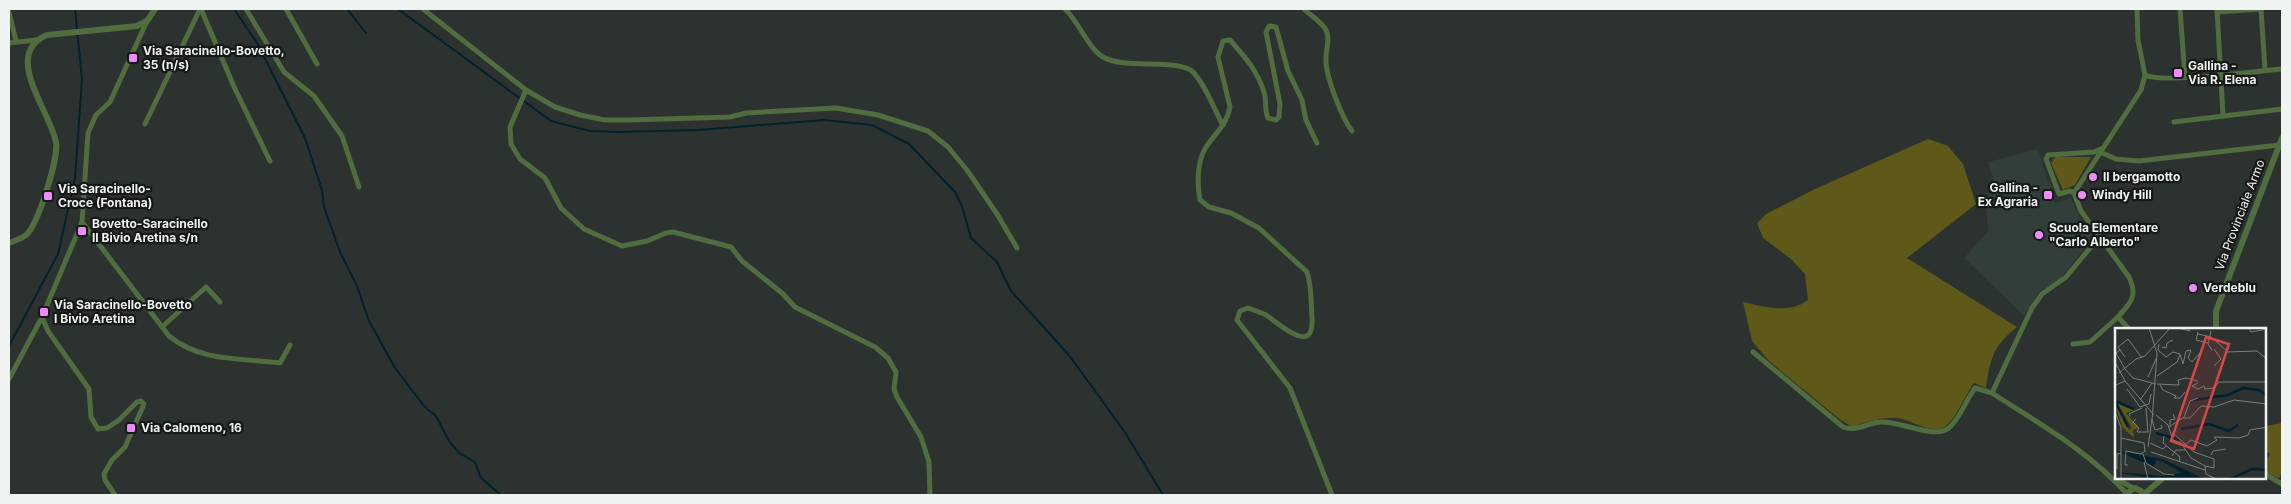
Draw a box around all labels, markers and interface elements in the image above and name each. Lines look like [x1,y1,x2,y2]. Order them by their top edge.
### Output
place label: Via Saracinello-Bovetto, 35 (n/s) [143,43,285,72]
marker: Via Saracinello-Bovetto, 35 (n/s) [127,52,139,64]
place label: Gallina - Via R. Elena [2188,58,2257,87]
marker: Gallina - Via R. Elena [2172,67,2184,79]
street label: Via Provinciale Armo [2211,157,2268,272]
place label: Il bergamotto [2103,169,2180,184]
marker: Il bergamotto [2087,171,2099,183]
place label: Gallina - Ex Agraria [1978,180,2038,209]
place label: Via Saracinello- Croce (Fontana) [58,181,152,210]
place label: Windy Hill [2092,187,2152,202]
marker: Gallina - Ex Agraria [2042,189,2054,201]
marker: Windy Hill [2076,189,2088,201]
marker: Via Saracinello- Croce (Fontana) [42,190,54,202]
place label: Bovetto-Saracinello II Bivio Aretina s/n [92,216,208,245]
place label: Scuola Elementare "Carlo Alberto" [2049,220,2158,249]
marker: Bovetto-Saracinello II Bivio Aretina s/n [76,225,88,237]
marker: Scuola Elementare "Carlo Alberto" [2033,229,2045,241]
place label: Verdeblu [2203,280,2256,295]
marker: Verdeblu [2187,282,2199,294]
place label: Via Saracinello-Bovetto I Bivio Aretina [54,297,192,326]
marker: Via Saracinello-Bovetto I Bivio Aretina [38,306,50,318]
inset map [2115,328,2266,479]
place label: Via Calomeno, 16 [141,420,242,435]
marker: Via Calomeno, 16 [125,422,137,434]

